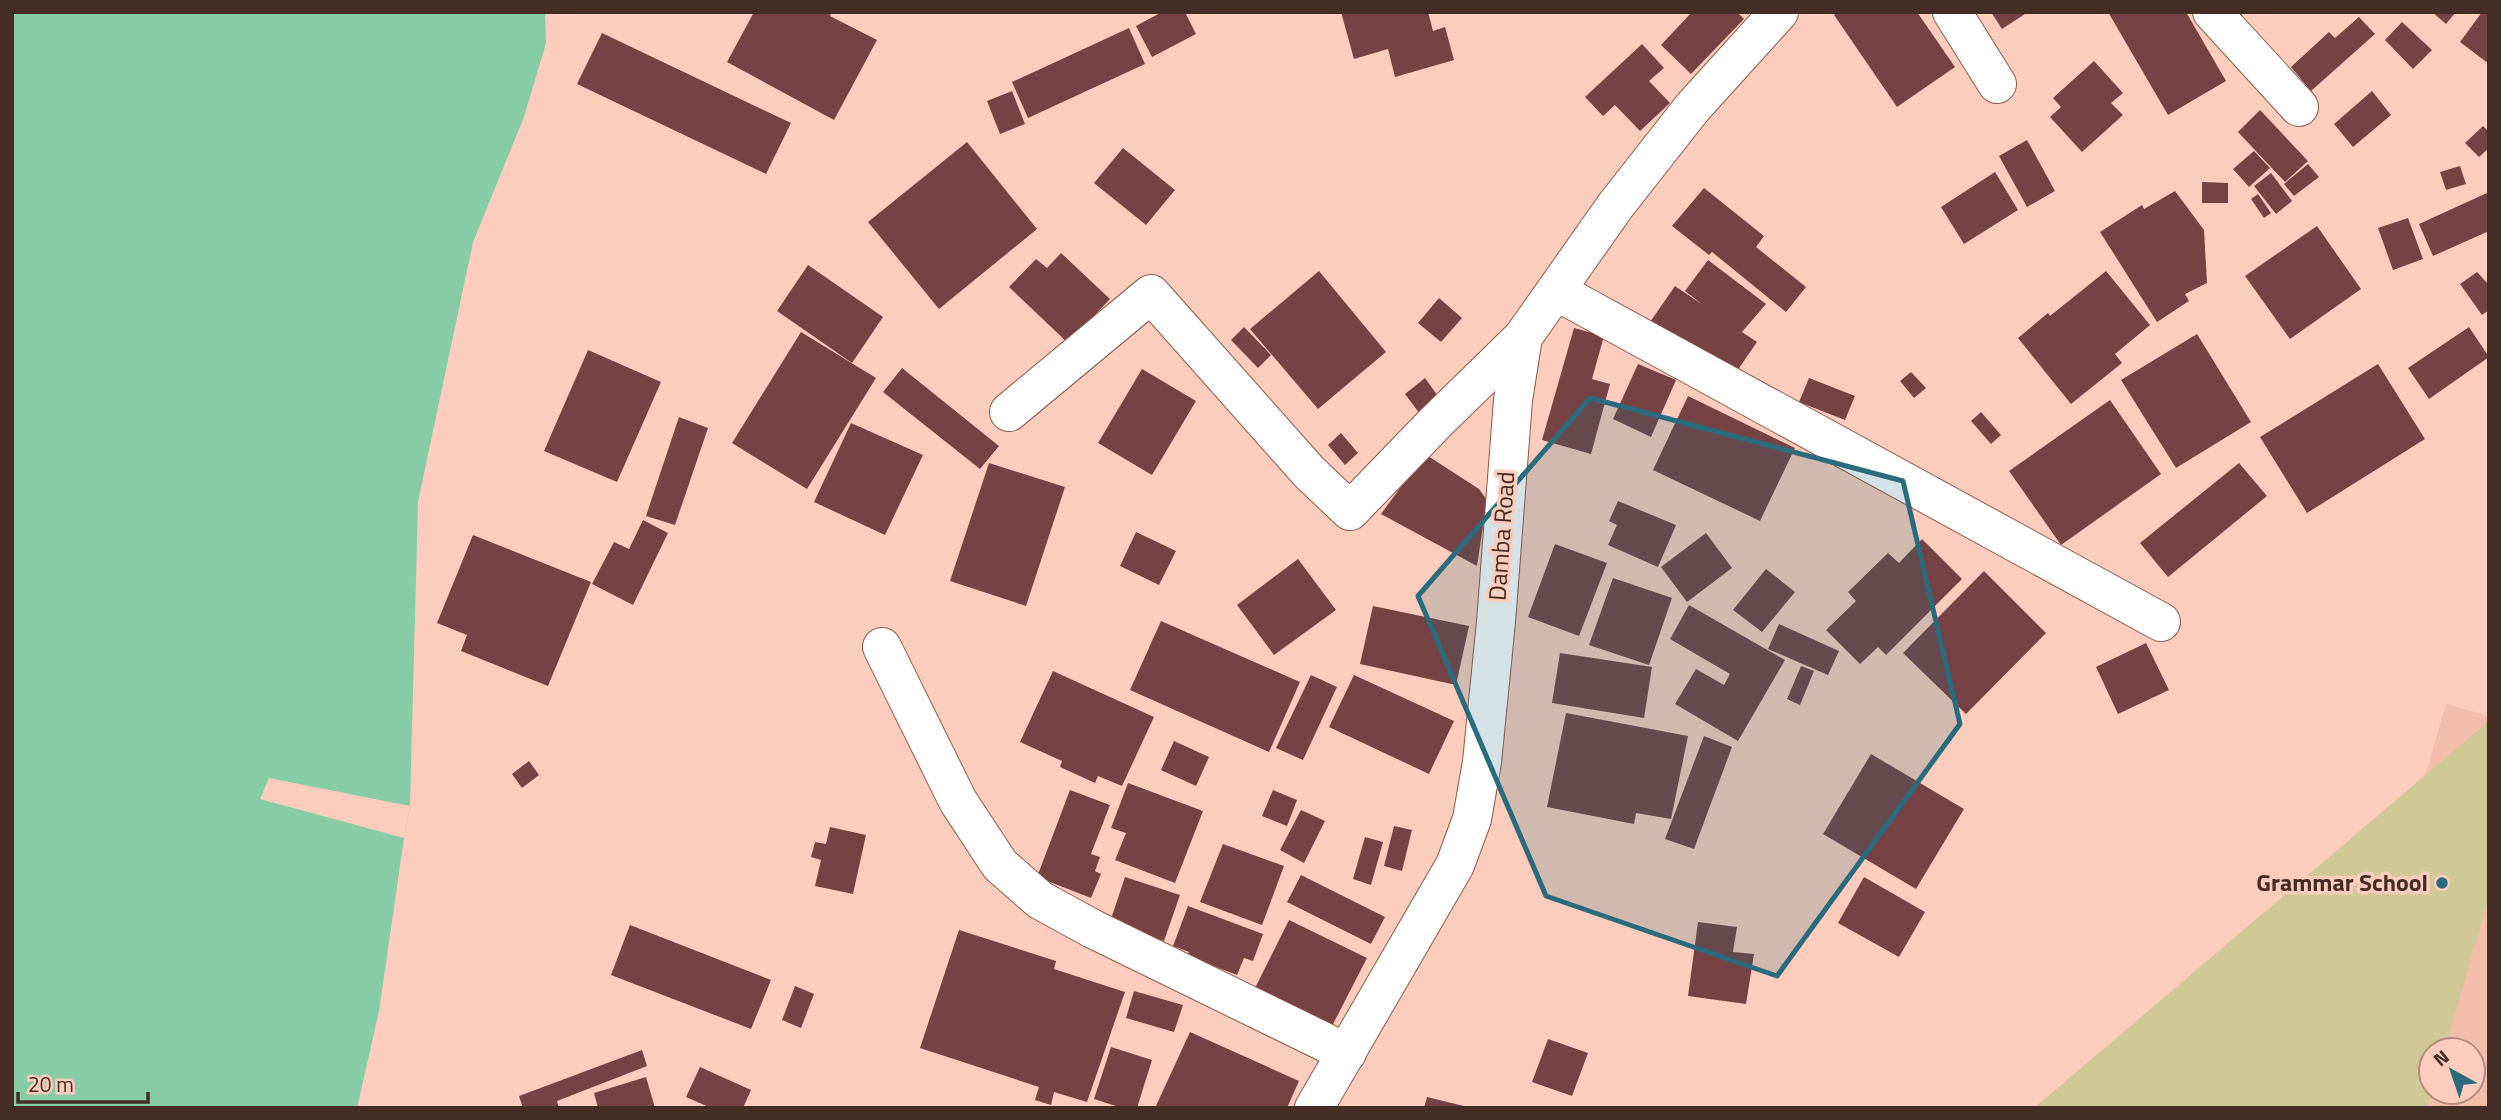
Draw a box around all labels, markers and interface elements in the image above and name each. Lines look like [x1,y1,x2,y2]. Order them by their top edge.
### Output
street label: Damba Road [1479,470,1523,602]
place label: Grammar School [2256,864,2428,900]
marker: Grammar School [2434,875,2450,891]
north arrow [2417,1036,2487,1106]
text: N [2426,1042,2455,1073]
scale bar [18,1060,147,1104]
text: 20 m [28,1068,74,1100]

